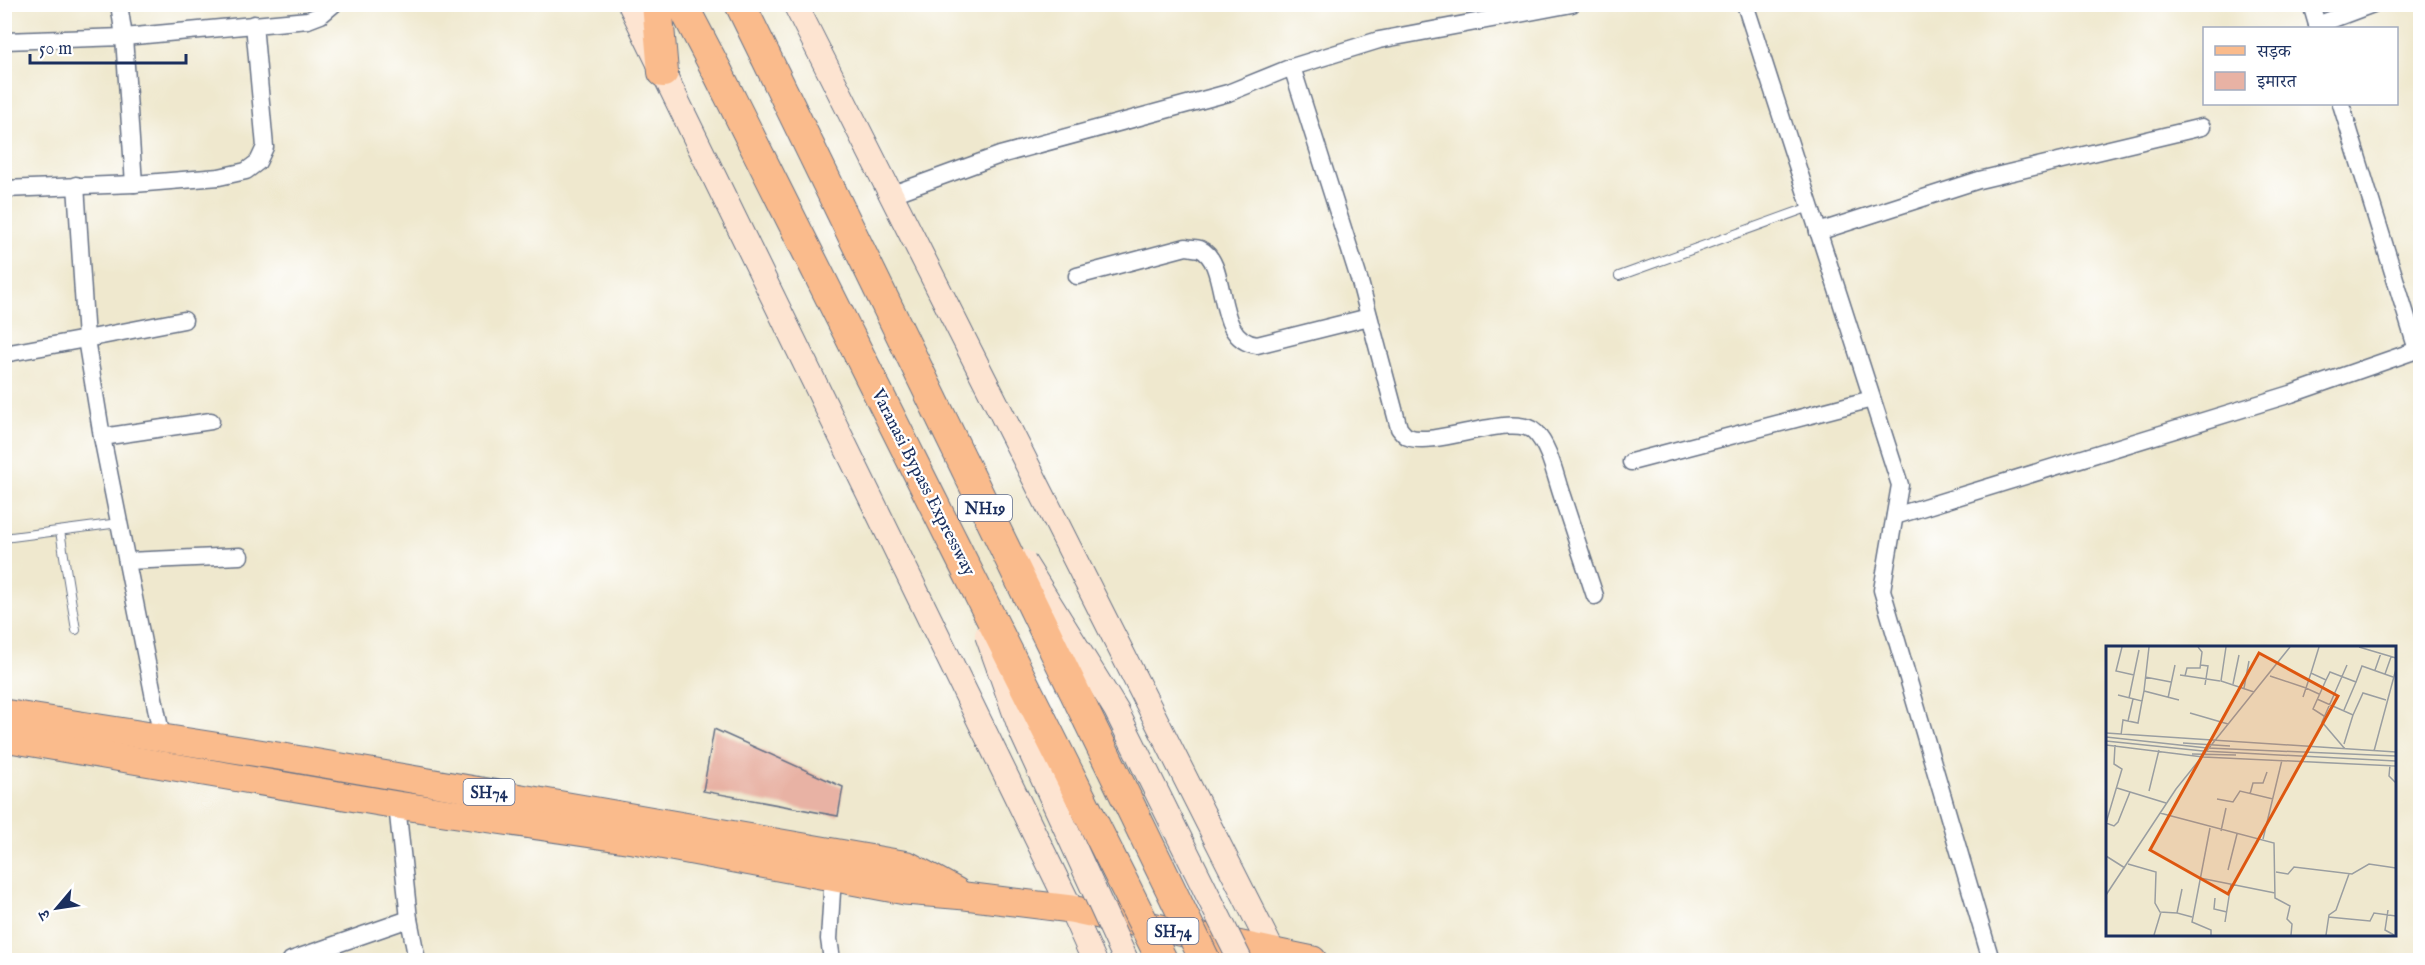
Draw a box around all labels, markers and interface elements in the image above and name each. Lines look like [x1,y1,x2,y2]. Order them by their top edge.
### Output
scale bar [30,27,186,65]
legend [2203,27,2398,105]
text: 50 m [39,38,72,61]
text: सड़क [2256,41,2292,64]
text: इमारत [2256,71,2297,94]
street label: Varanasi Bypass Expressway [865,384,980,580]
road number: NH19 [958,495,1012,521]
inset map [2106,646,2395,935]
road number: SH74 [464,779,514,805]
north arrow [27,878,87,938]
text: उ [34,904,57,924]
road number: SH74 [1148,918,1198,944]

